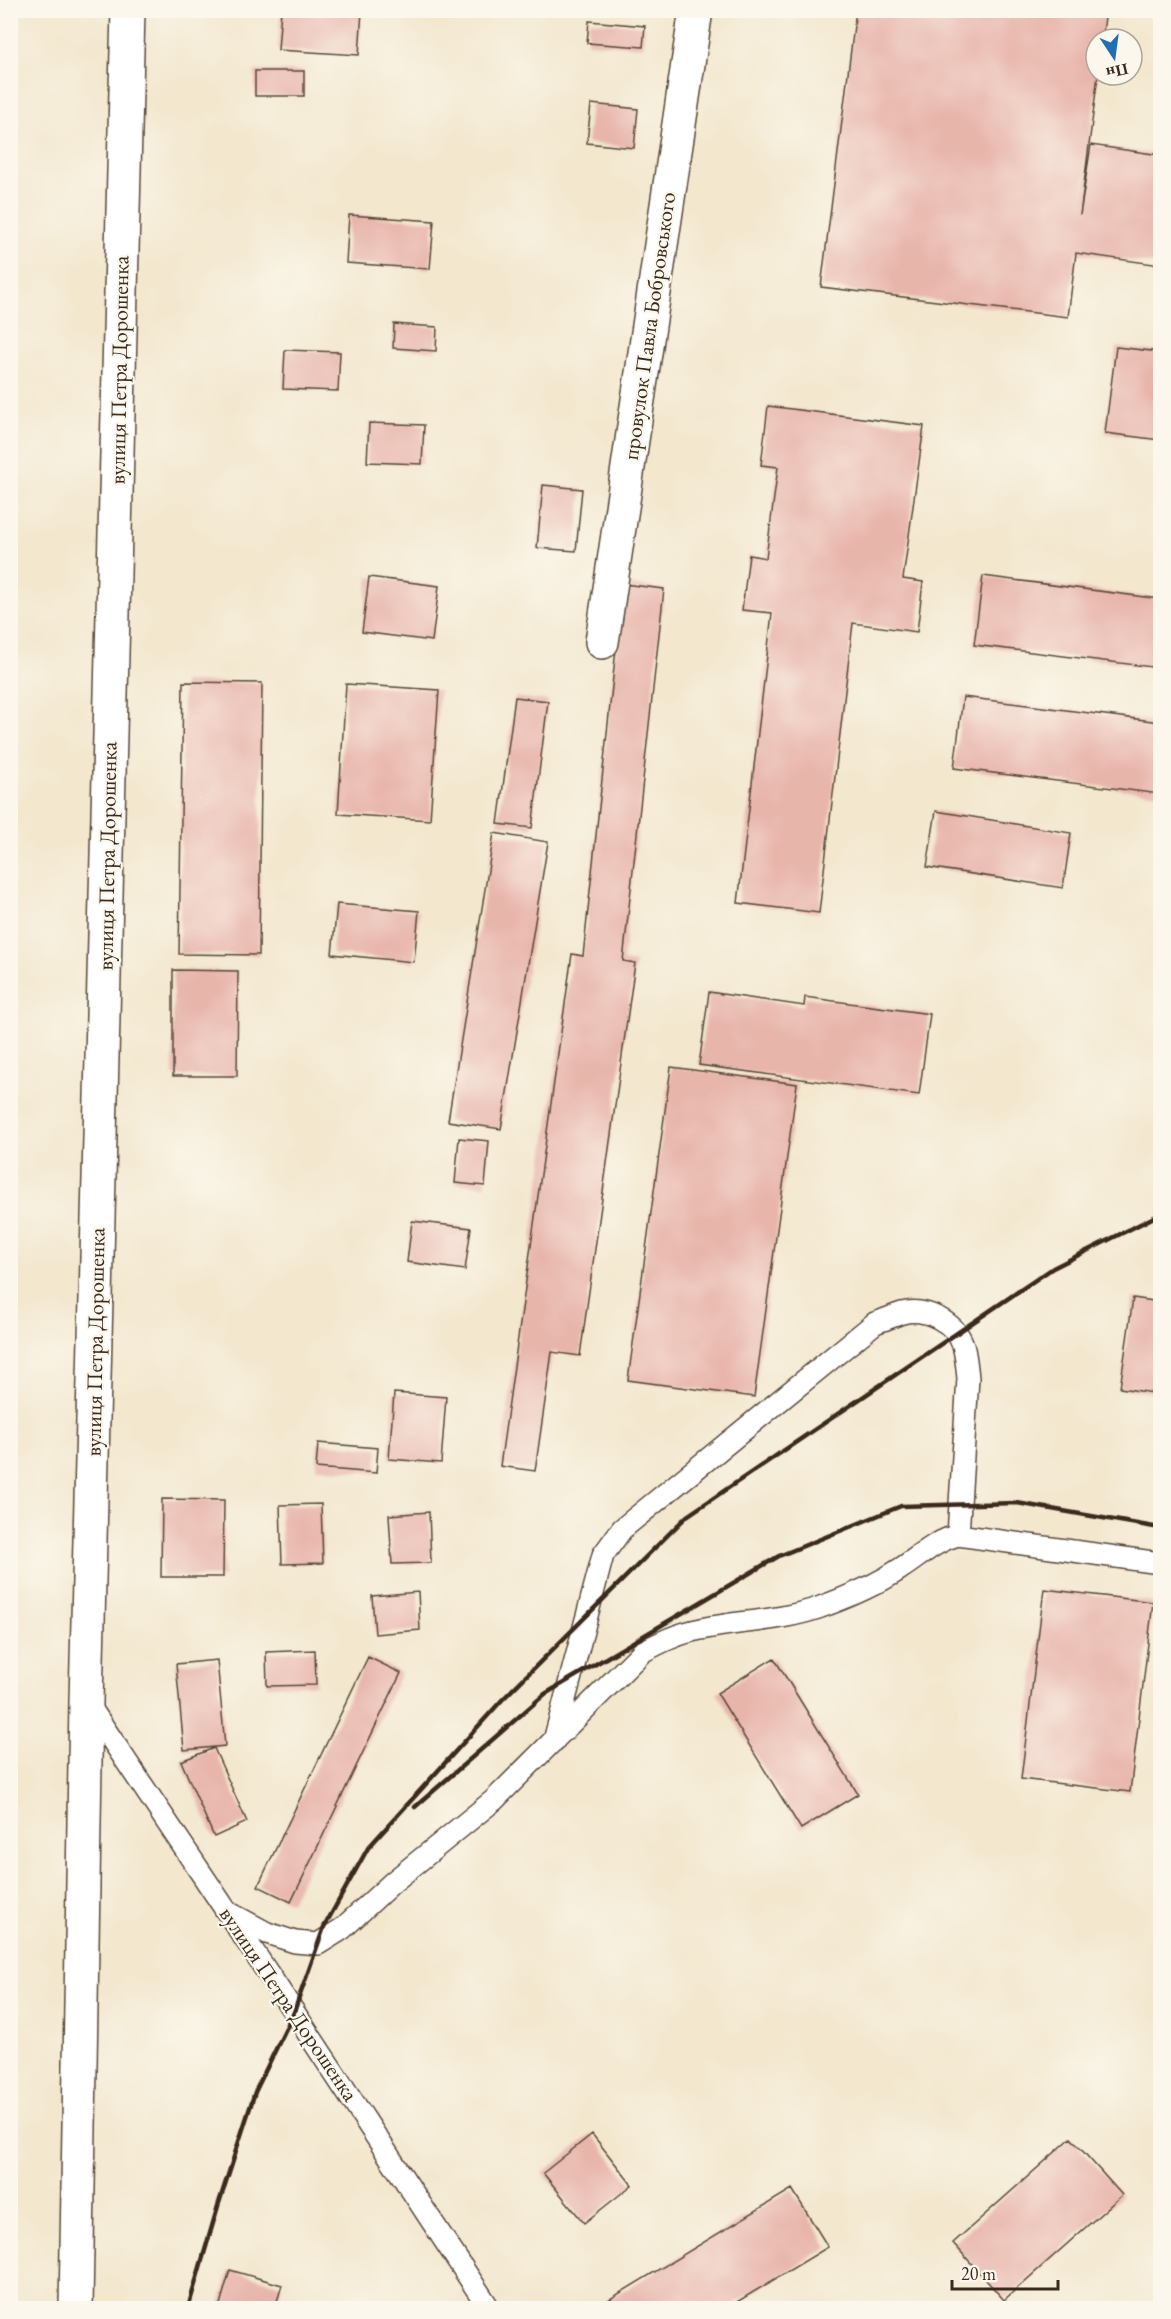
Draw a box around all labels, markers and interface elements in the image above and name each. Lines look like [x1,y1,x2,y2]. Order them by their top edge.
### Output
north arrow [1084,27,1144,87]
text: Пн [1104,58,1130,84]
street label: провулок Павла Бобровського [616,190,682,462]
street label: вулиця Петра Дорошенка [103,255,135,485]
street label: вулиця Петра Дорошенка [91,741,123,971]
street label: вулиця Петра Дорошенка [79,1227,111,1457]
street label: вулиця Петра Дорошенка [213,1901,365,2107]
scale bar [952,2253,1058,2291]
text: 20 m [961,2262,996,2285]

